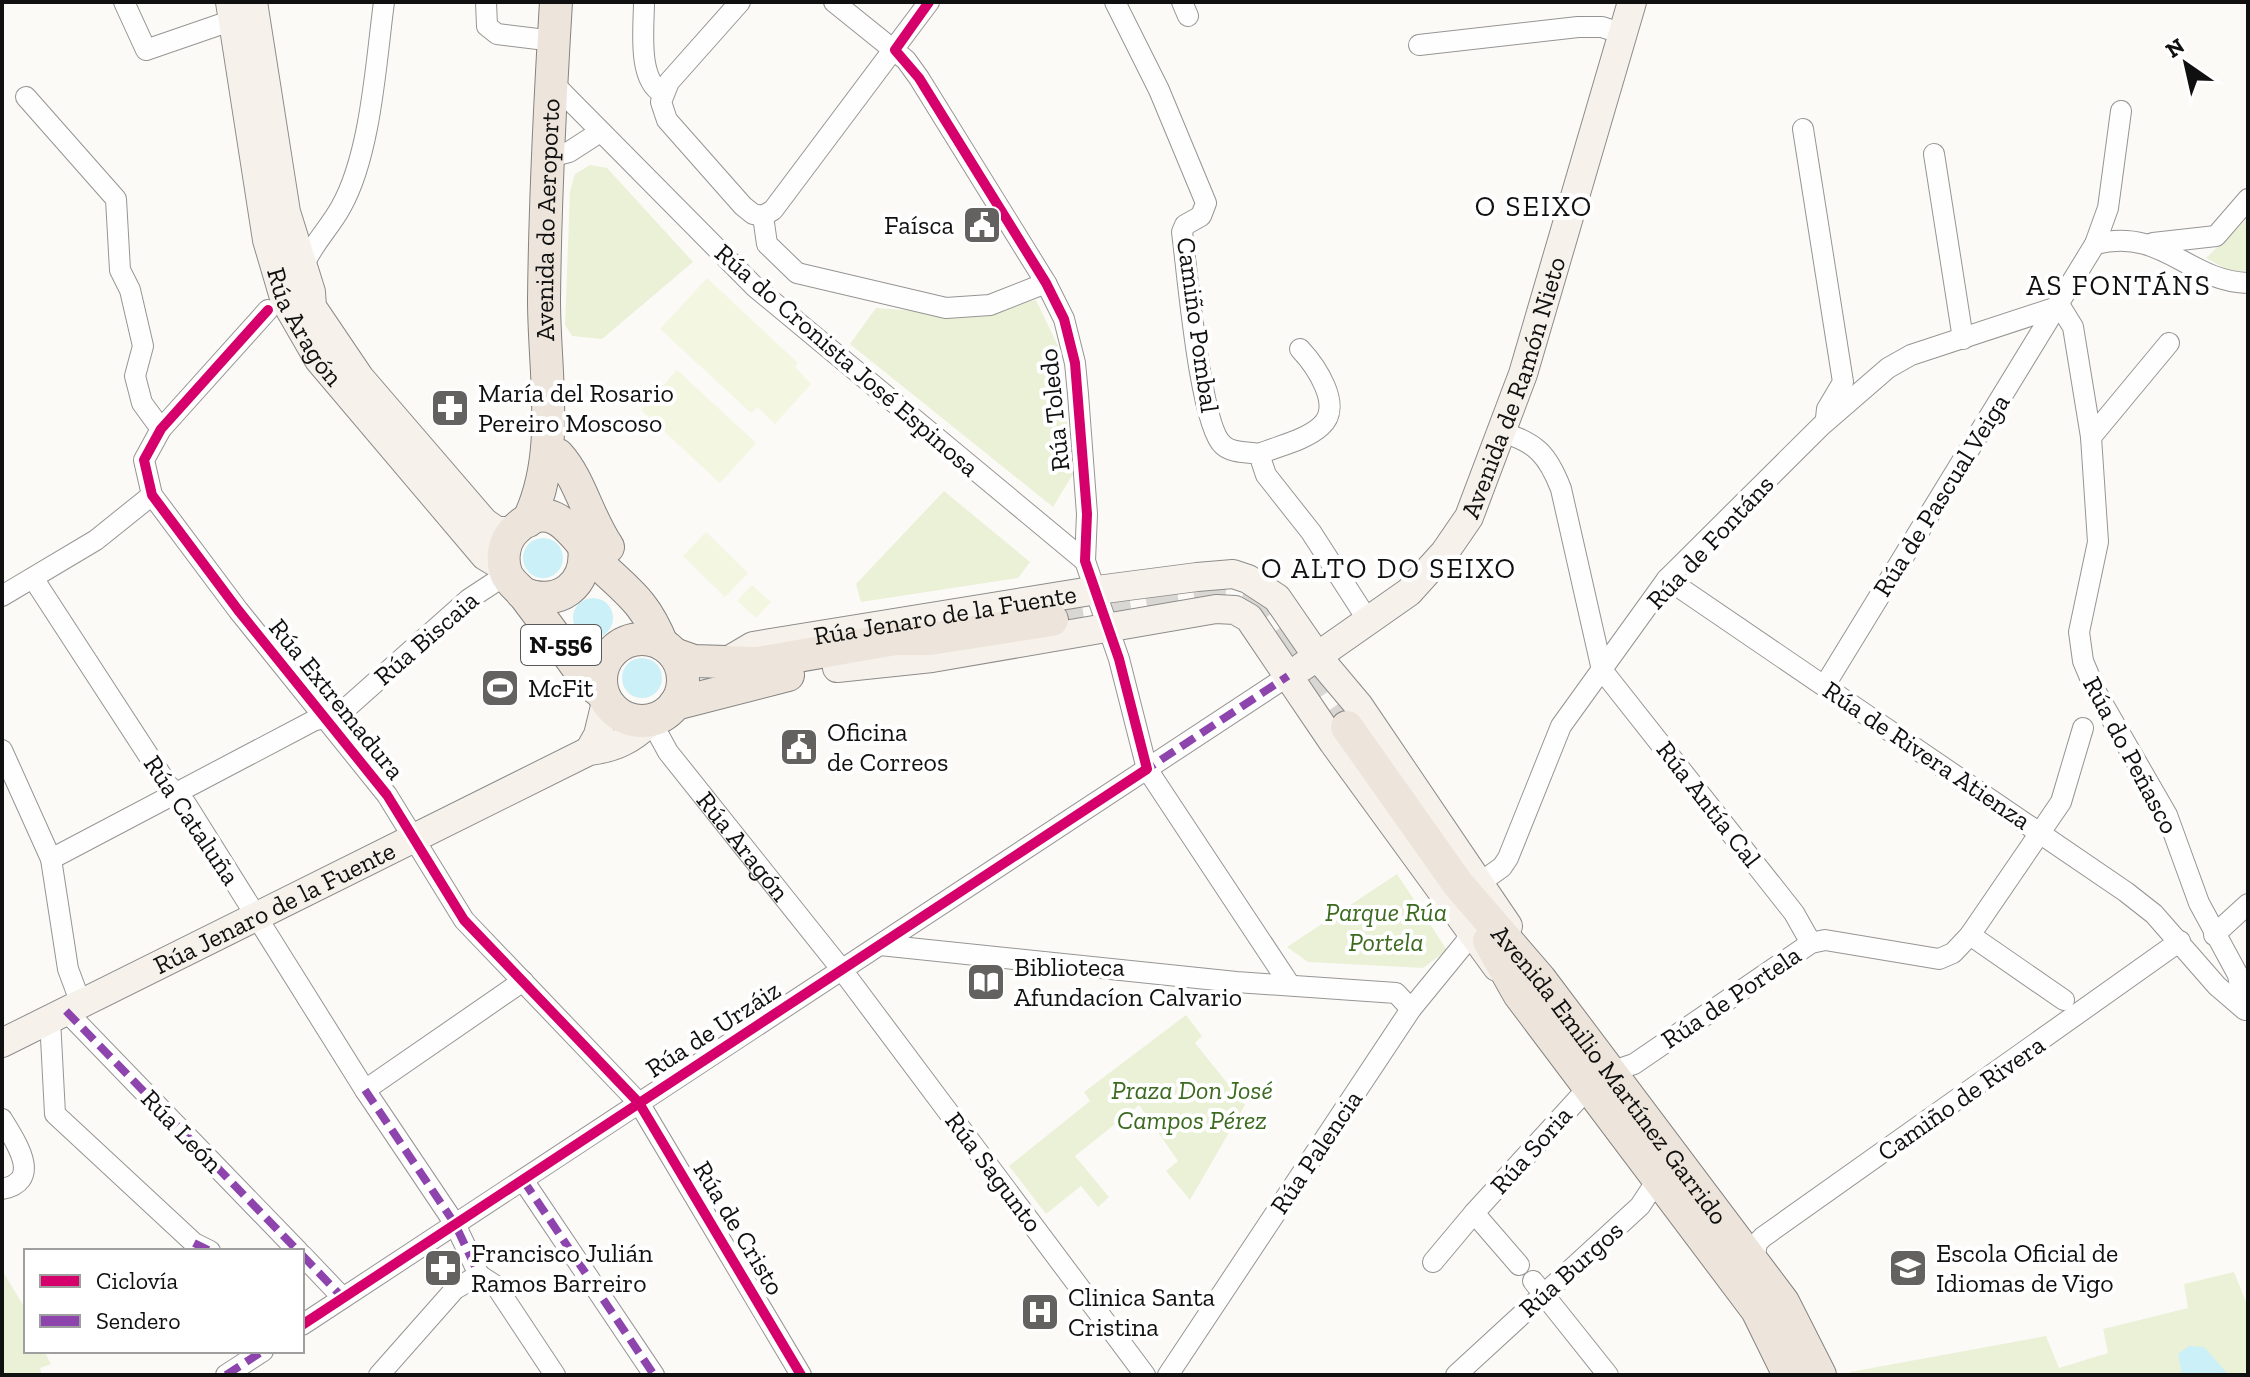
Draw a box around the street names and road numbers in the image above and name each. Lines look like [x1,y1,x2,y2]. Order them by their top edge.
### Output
street label: Avenida do Aeroporto [528,98,567,342]
street label: Camiño Pombal [1170,235,1226,415]
street label: Rúa do Cronista José Espinosa [708,237,986,484]
street label: Avenida de Ramón Nieto [1454,253,1573,523]
street label: Rúa Aragón [260,264,350,393]
street label: Rúa Toledo [1032,347,1076,473]
street label: Rúa de Pascual Veiga [1866,387,2016,602]
street label: Rúa de Fontáns [1640,468,1780,616]
street label: Rúa Jenaro de la Fuente [811,578,1079,652]
street label: Rúa Biscaia [367,584,485,692]
street label: Rúa Extremadura [262,612,412,786]
road number: N-556 [521,625,601,665]
street label: Rúa do Peñasco [2076,671,2186,839]
street label: Rúa de Rivera Atienza [1817,674,2037,837]
street label: Rúa Antía Cal [1650,734,1768,874]
street label: Rúa Cataluña [137,749,247,891]
street label: Rúa Aragón [690,785,797,908]
street label: Rúa Jenaro de la Fuente [148,834,400,981]
street label: Avenida Emilio Martínez Garrido [1484,918,1735,1231]
street label: Rúa de Portela [1655,938,1807,1055]
street label: Rúa de Urzáiz [640,974,786,1084]
street label: Camiño de Rivera [1871,1028,2051,1168]
street label: Rúa León [134,1083,230,1179]
street label: Rúa Palencia [1263,1084,1369,1220]
street label: Rúa Soria [1483,1099,1579,1200]
street label: Rúa Sagunto [938,1106,1050,1238]
street label: Rúa de Cristo [686,1155,792,1301]
street label: Rúa Burgos [1512,1214,1630,1324]

